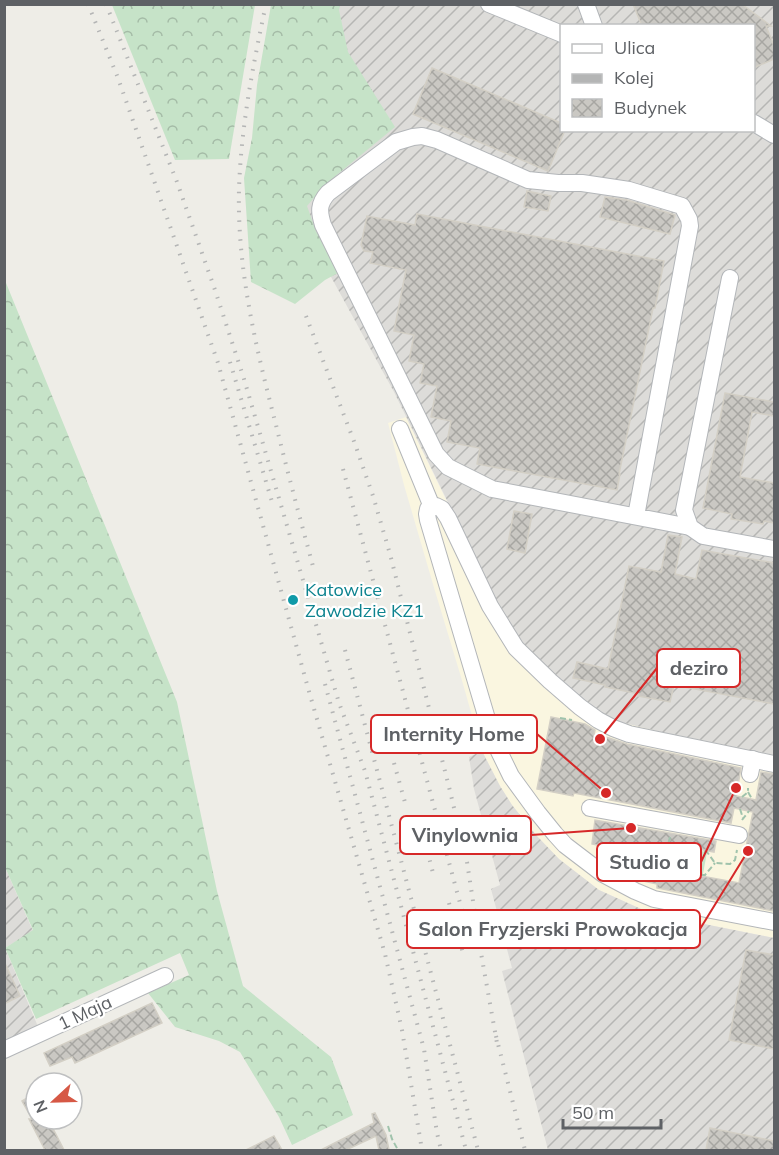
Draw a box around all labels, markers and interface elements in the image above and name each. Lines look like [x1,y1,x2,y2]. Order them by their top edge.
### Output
legend [560,24,755,132]
text: Ulica [614,36,655,59]
text: Kolej [614,66,654,89]
text: Budynek [614,96,687,119]
place label: Katowice Zawodzie KZ1 [305,578,424,622]
marker: Katowice Zawodzie KZ1 [286,593,300,607]
callout: deziro [657,649,740,687]
text: deziro [670,655,728,680]
callout: Internity Home [371,715,537,753]
text: Internity Home [383,721,525,746]
callout: Vinylownia [400,816,531,854]
text: Vinylownia [411,822,518,847]
callout: Studio a [597,843,701,881]
text: Studio a [609,849,689,874]
callout: Salon Fryzjerski Prowokacja [407,910,700,948]
text: Salon Fryzjerski Prowokacja [418,916,688,941]
street label: 1 Maja [54,990,115,1035]
north arrow [24,1071,84,1131]
scale bar [563,1092,660,1130]
text: N [29,1097,52,1116]
text: 50 m [572,1101,614,1124]

